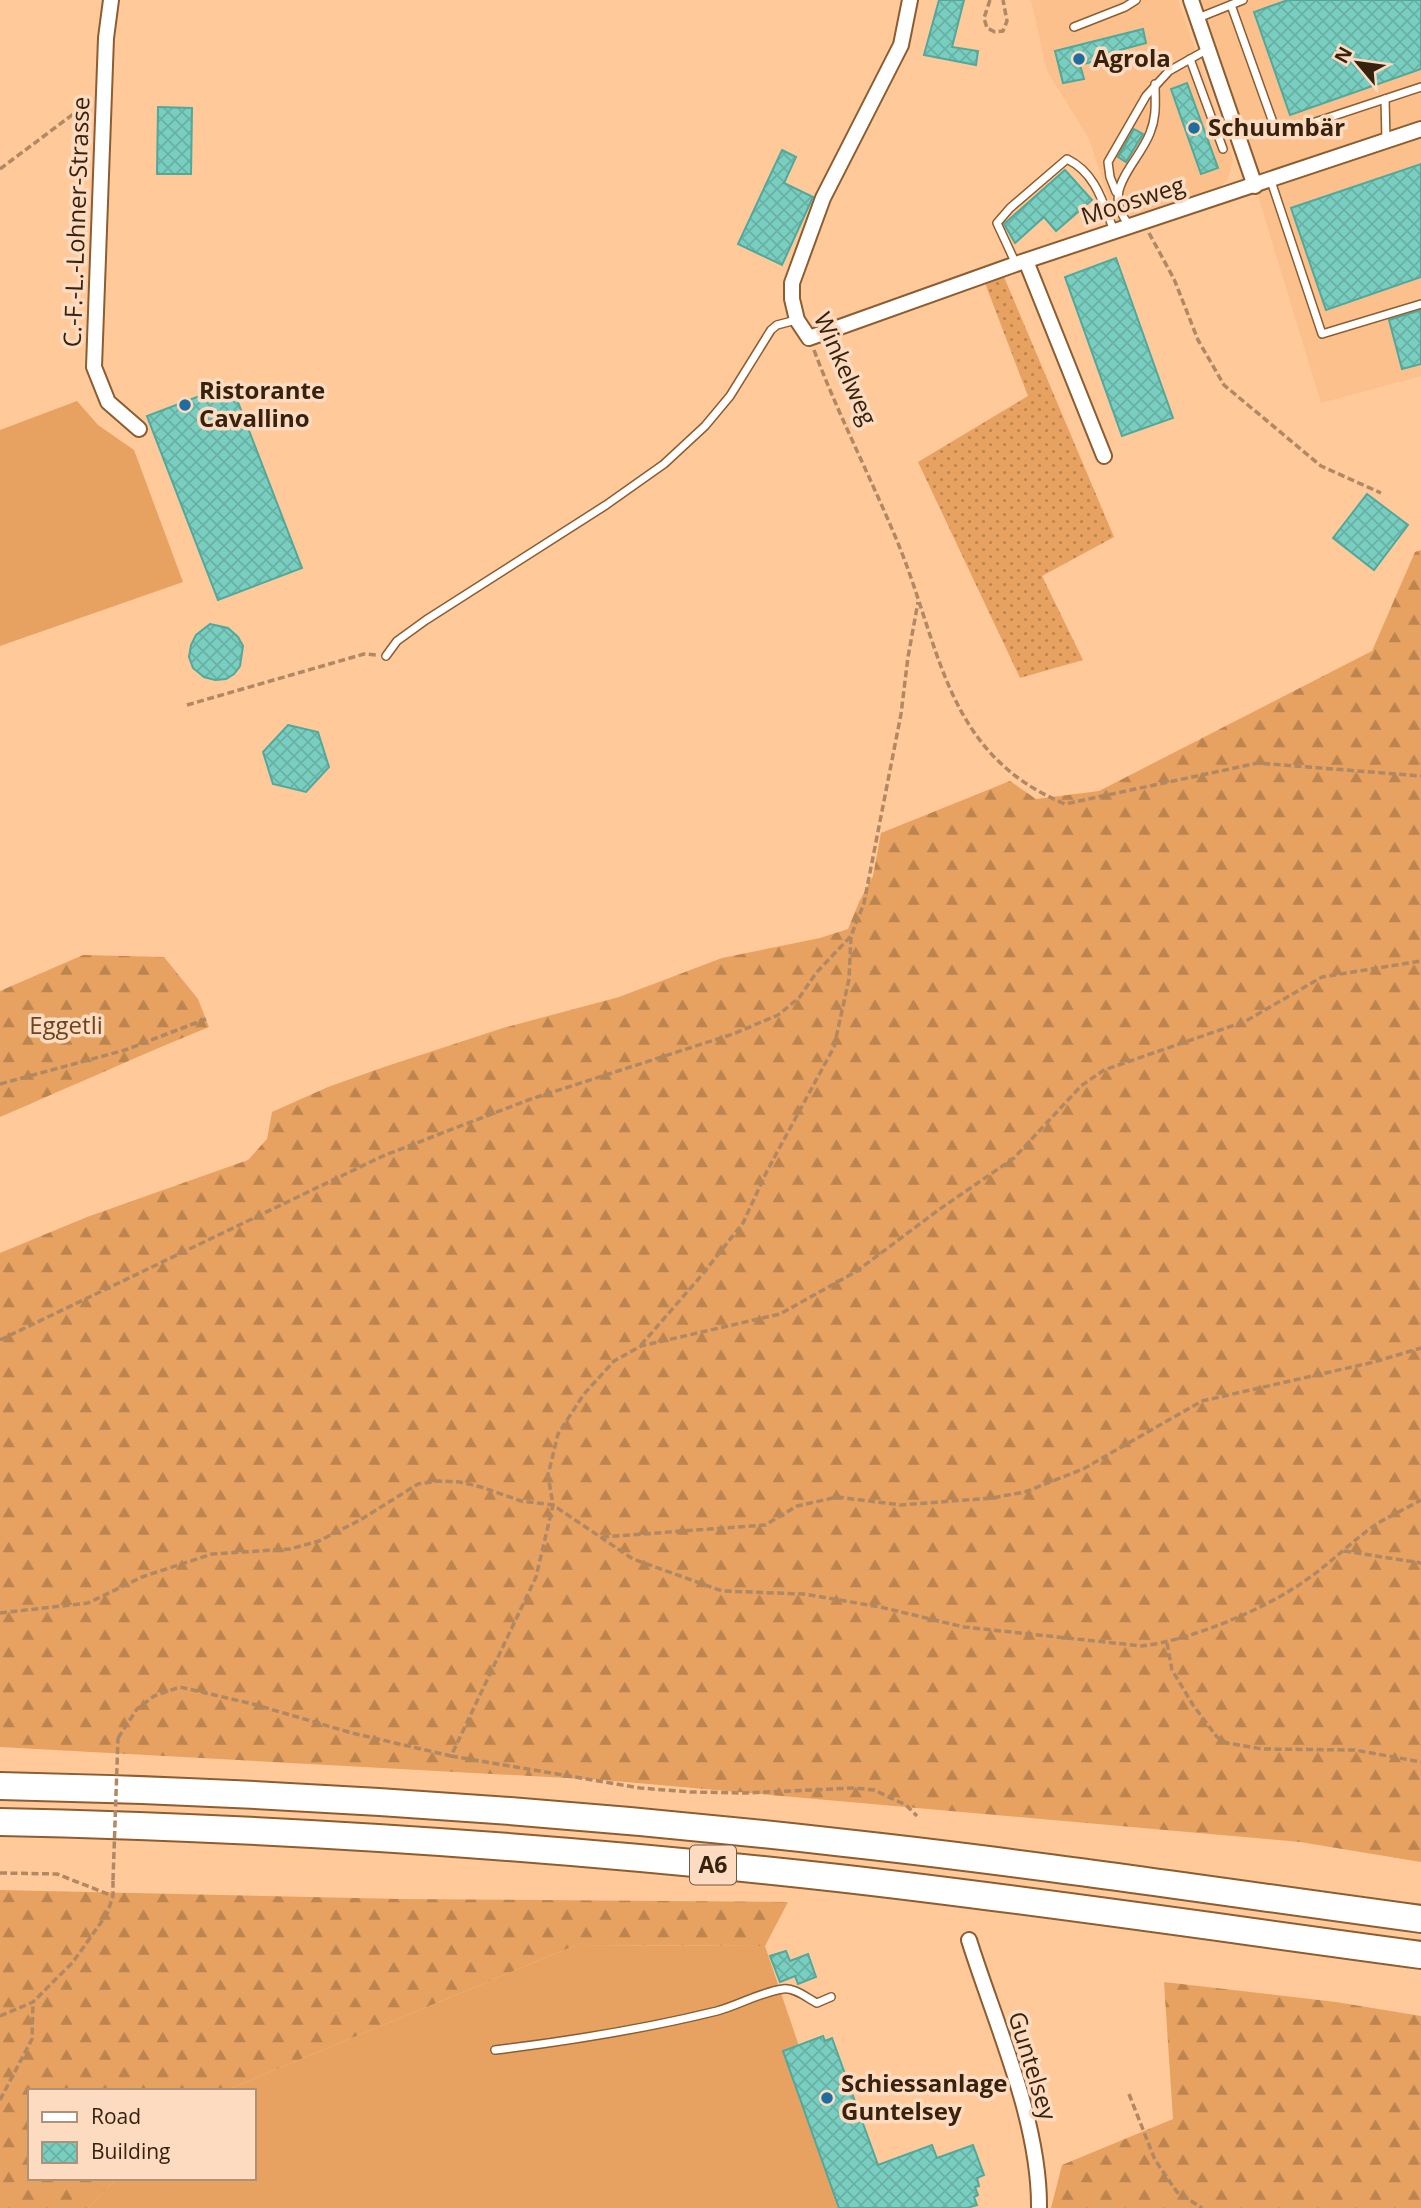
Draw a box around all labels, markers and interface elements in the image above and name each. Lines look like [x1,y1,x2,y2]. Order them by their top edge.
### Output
north arrow [1323,28,1393,98]
place label: Agrola [1093,41,1171,74]
text: N [1328,42,1358,68]
marker: Agrola [1071,51,1087,67]
street label: C.-F.-L.-Lohner-Strasse [55,96,96,348]
place label: Schuumbär [1208,110,1345,143]
marker: Schuumbär [1186,120,1202,136]
street label: Moosweg [1077,167,1189,232]
street label: Winkelweg [807,307,886,430]
place label: Ristorante Cavallino [199,373,325,434]
marker: Ristorante Cavallino [177,397,193,413]
park label: Eggetli [29,1008,103,1041]
road number: A6 [690,1846,736,1884]
street label: Guntelsey [1001,2007,1066,2125]
place label: Schiessanlage Guntelsey [841,2066,1008,2127]
legend [28,2089,256,2180]
marker: Schiessanlage Guntelsey [819,2090,835,2106]
text: Road [91,2102,141,2130]
text: Building [91,2137,170,2165]

